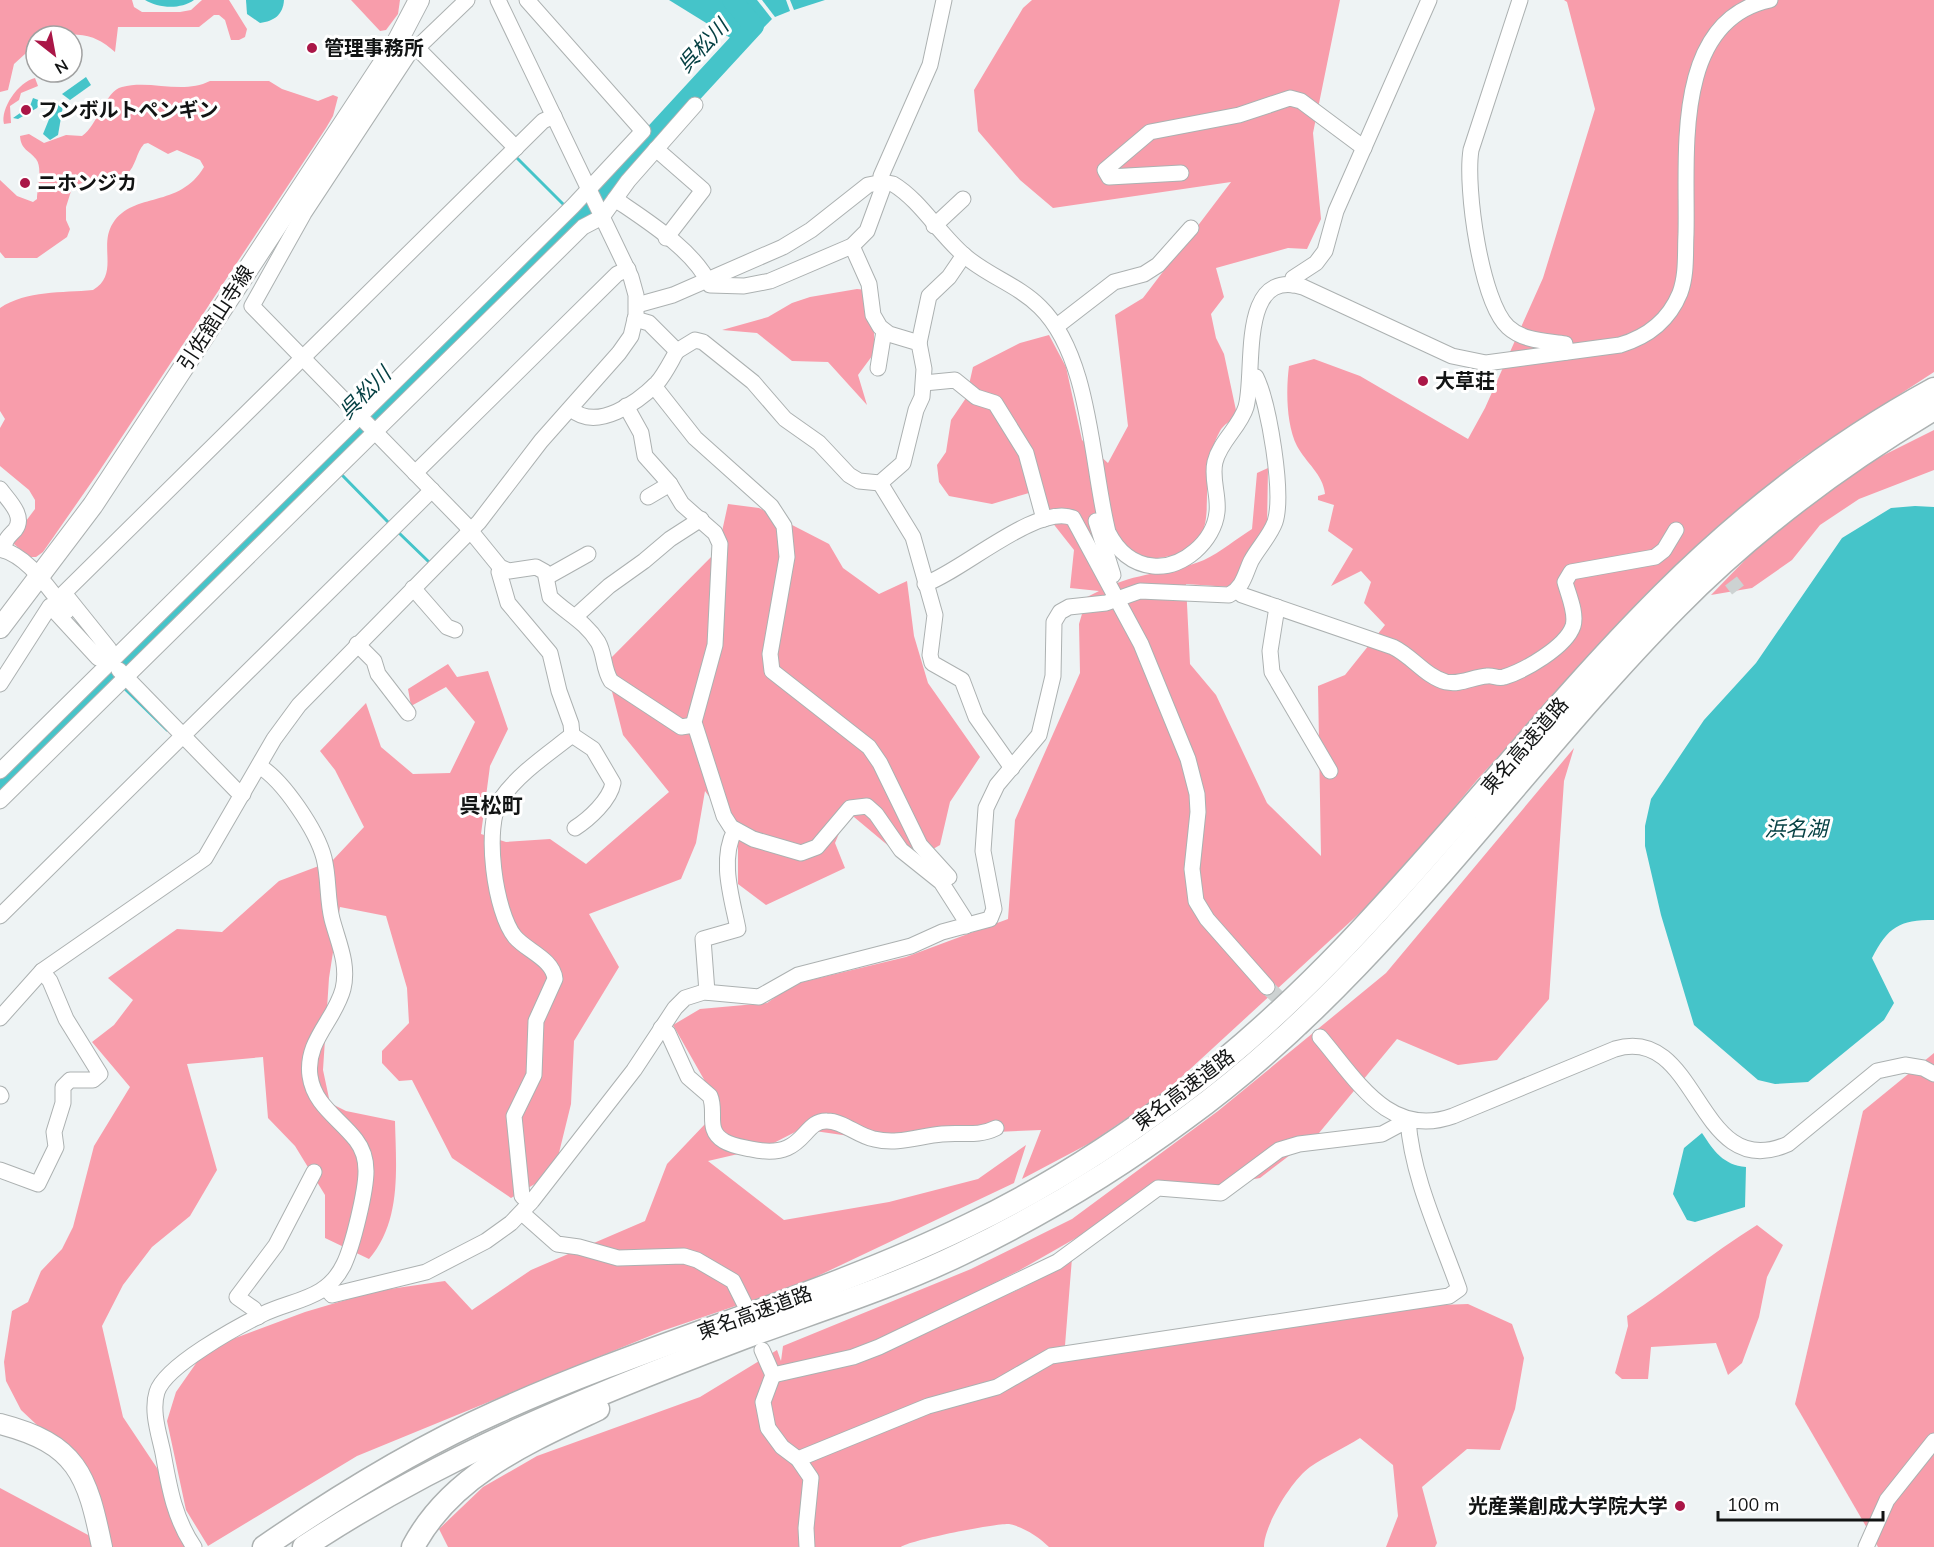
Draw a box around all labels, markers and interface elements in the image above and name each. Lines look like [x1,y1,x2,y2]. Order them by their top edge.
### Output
water label: 呉松川 [671,12,736,79]
north arrow [24,24,84,84]
place label: 管理事務所 [324,35,424,62]
marker: 管理事務所 [305,41,319,55]
text: N [50,53,72,79]
place label: フンボルトペンギン [38,97,218,124]
marker: フンボルトペンギン [19,103,33,117]
place label: ニホンジカ [37,170,137,197]
marker: ニホンジカ [18,176,32,190]
street label: 引佐舘山寺線 [172,260,260,376]
water label: 呉松川 [333,359,399,425]
place label: 大草荘 [1435,368,1495,395]
marker: 大草荘 [1416,374,1430,388]
street label: 東名高速道路 [1475,692,1575,800]
district label: 呉松町 [460,792,523,820]
water label: 浜名湖 [1765,815,1830,843]
street label: 東名高速道路 [1128,1043,1240,1137]
street label: 東名高速道路 [694,1280,816,1346]
scale bar [1718,1484,1883,1522]
place label: 光産業創成大学院大学 [1468,1493,1668,1520]
text: 100 m [1727,1493,1779,1517]
marker: 光産業創成大学院大学 [1673,1499,1687,1513]

